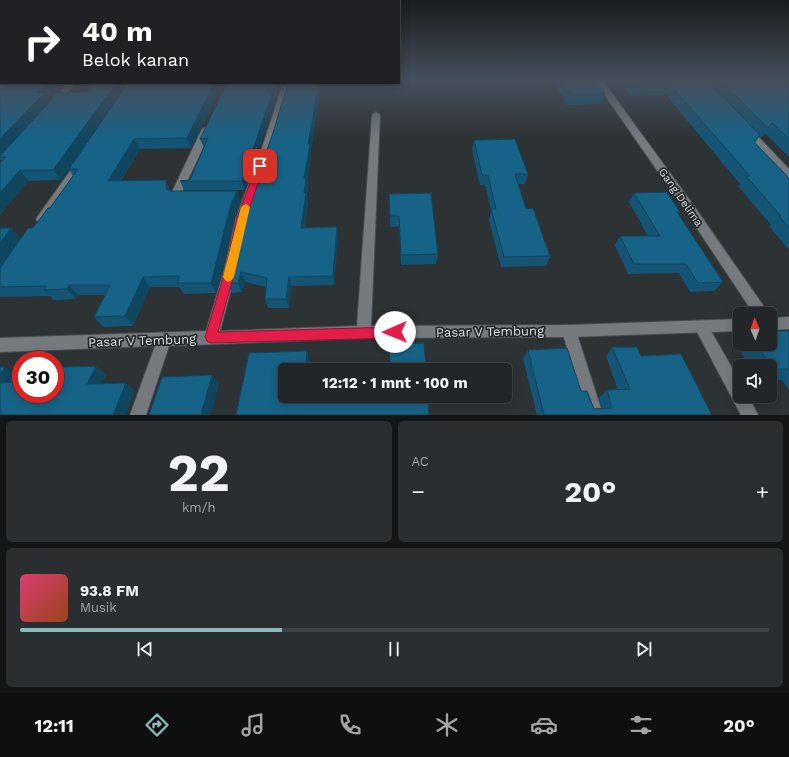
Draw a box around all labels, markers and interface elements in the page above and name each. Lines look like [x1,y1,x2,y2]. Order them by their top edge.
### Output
text: 40 m [82,15,152,48]
icon: right [16,16,68,68]
text: Belok kanan [82,49,189,70]
pin [243,149,277,183]
icon: arrive [249,155,271,177]
street label: Gang Delima [656,166,705,229]
north arrow [733,307,777,351]
map controls [733,307,777,403]
position arrow [374,311,416,353]
street label: Pasar V Tembung [436,323,544,340]
street label: Pasar V Tembung [88,331,196,350]
speed limit sign: 30 [12,351,64,403]
button: sound [733,359,777,403]
text: 12:12 · 1 mnt · 100 m [322,374,468,392]
text: 22 [168,443,230,504]
text: AC [412,454,429,469]
text: 20° [564,474,616,509]
text: − [412,479,425,504]
text: + [756,479,769,504]
text: km/h [182,500,216,515]
text: 93.8 FM [80,582,139,600]
text: Musik [80,600,117,615]
icon: previous [134,638,156,660]
icon: pause [383,638,405,660]
icon: next [633,638,655,660]
icon: directions [143,711,171,739]
icon: music [239,711,267,739]
icon: phone [336,711,364,739]
icon: climate [433,711,461,739]
icon: car [530,711,558,739]
icon: filters [627,711,655,739]
text: 12:11 [34,715,74,736]
text: 20° [723,715,755,736]

